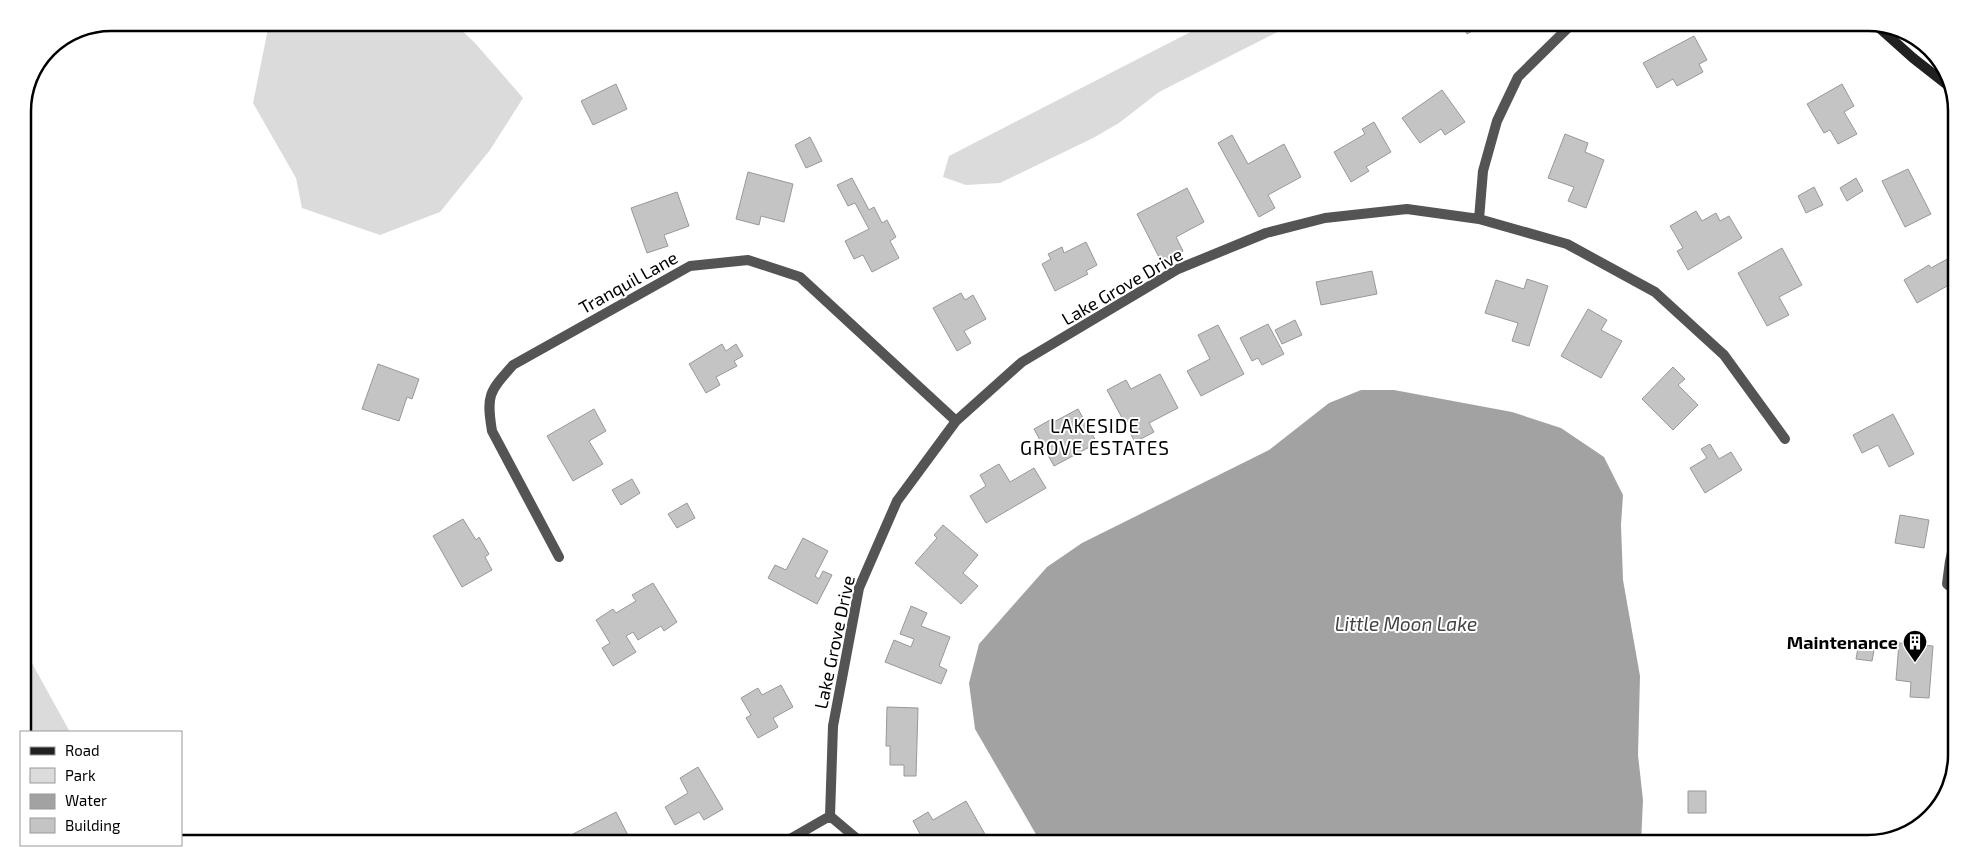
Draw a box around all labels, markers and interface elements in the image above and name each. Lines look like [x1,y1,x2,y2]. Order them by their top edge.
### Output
street label: Lake Grove Drive [1058,242,1186,330]
street label: Tranquil Lane [575,246,681,318]
district label: LAKESIDE GROVE ESTATES [1020,414,1170,459]
street label: Lake Grove Drive [809,573,859,711]
water label: Little Moon Lake [1335,612,1477,635]
building icon: Maintenance [1902,629,1928,663]
place label: Maintenance [1787,631,1898,653]
legend [20,731,182,846]
text: Road [65,741,100,759]
text: Park [65,766,96,784]
text: Water [65,791,107,809]
text: Building [65,816,121,834]

